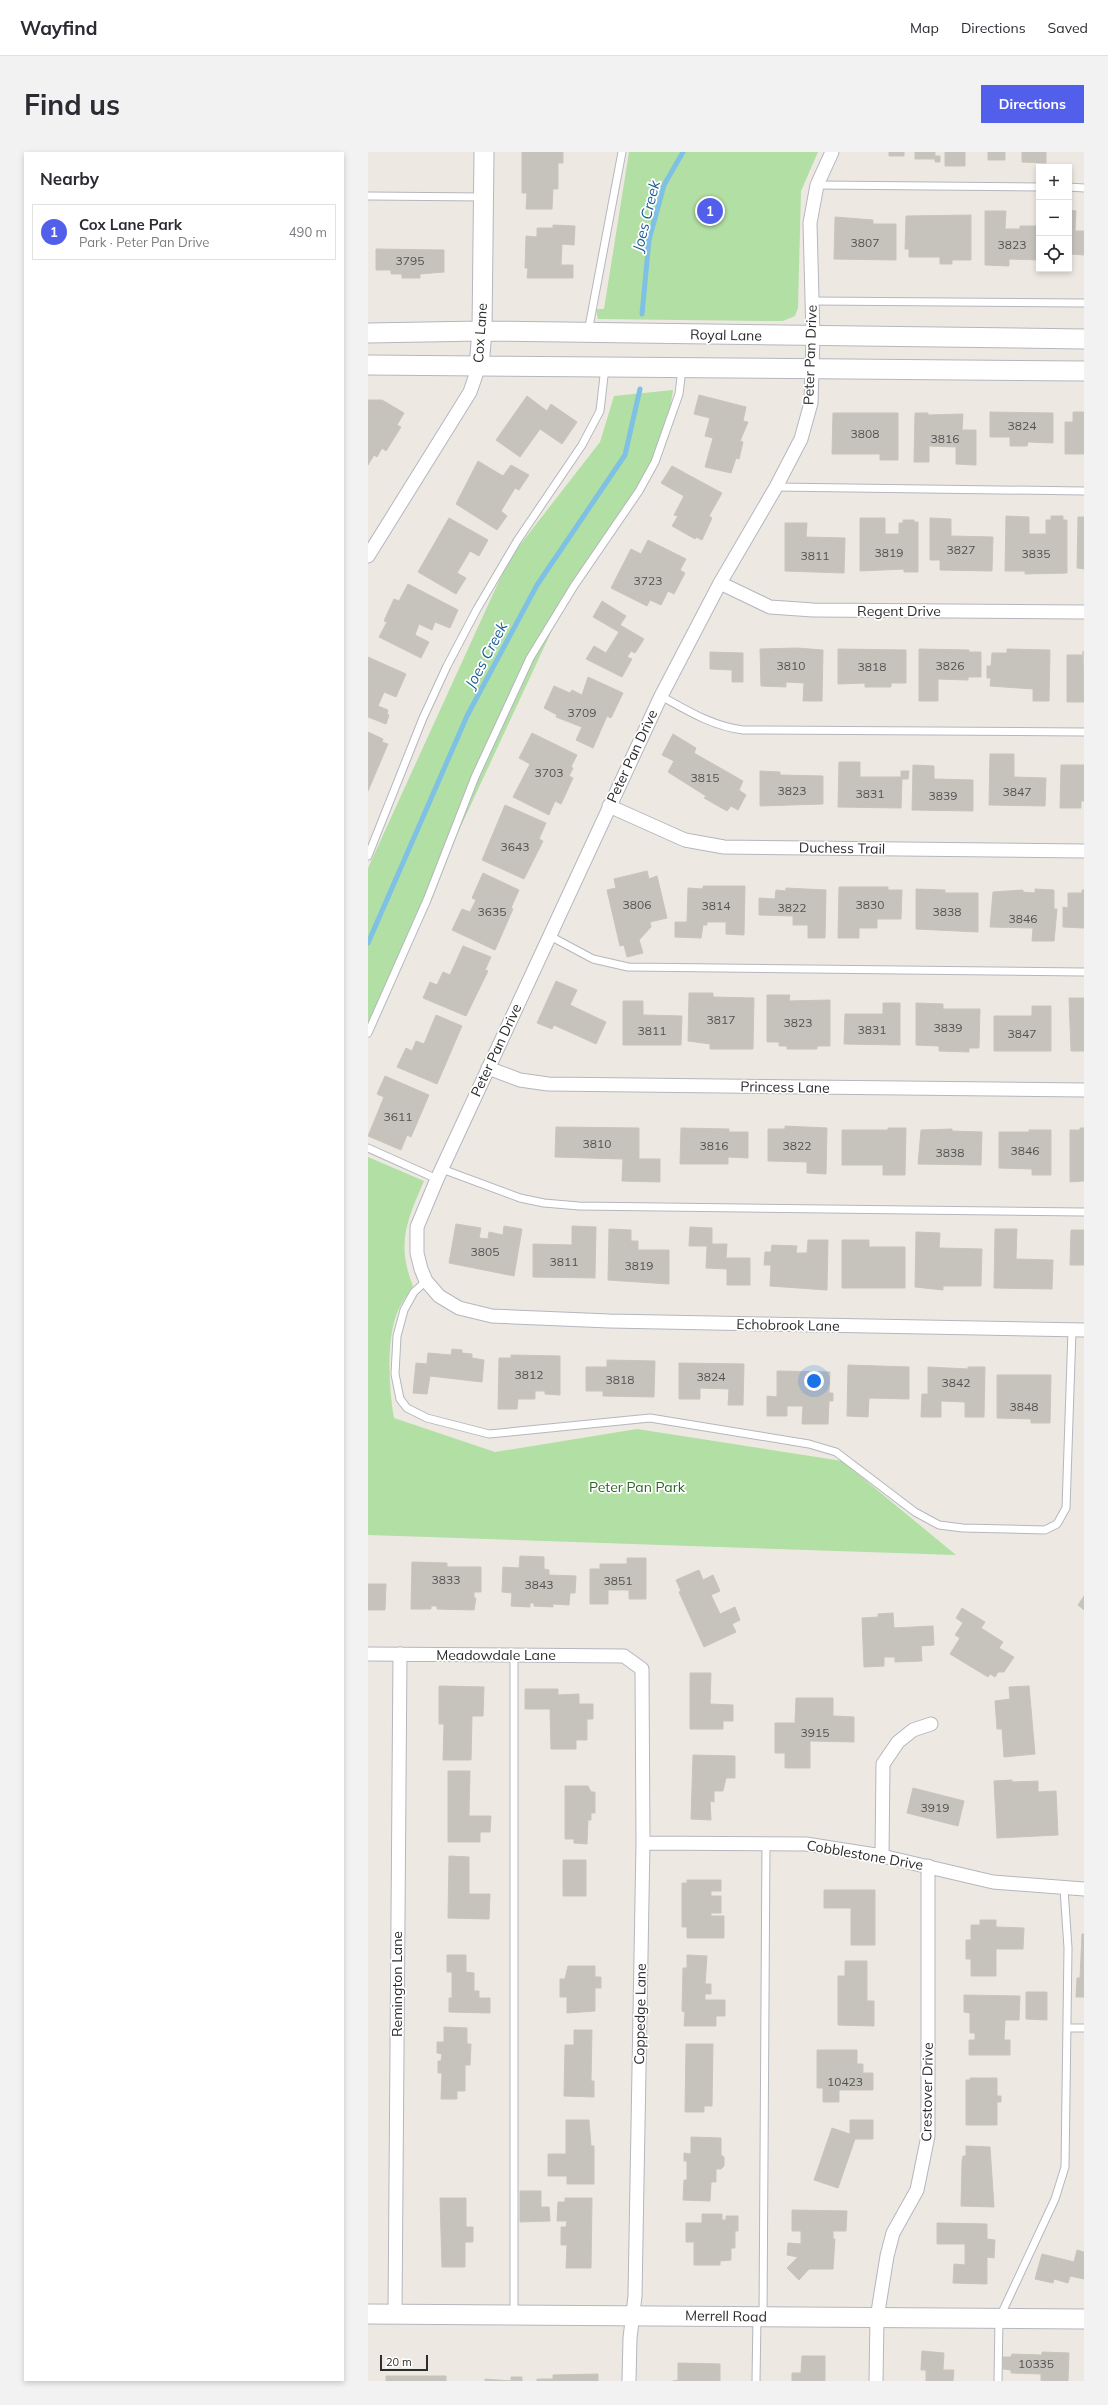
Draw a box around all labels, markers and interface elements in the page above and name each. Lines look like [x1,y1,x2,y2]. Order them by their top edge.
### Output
text: Wayfind [20,16,97,40]
text: Map [910,19,939,37]
text: Directions [961,19,1026,37]
text: Saved [1048,19,1088,37]
button: Directions [981,85,1084,123]
text: Find us [24,87,120,122]
map controls [1036,164,1072,272]
button: + [1036,164,1072,200]
text: Nearby [40,168,99,189]
water label: Joes Creek [628,177,664,255]
pin: 1 [697,196,723,226]
button: − [1036,200,1072,236]
text: Cox Lane Park [79,215,182,234]
text: 1 [50,224,58,240]
text: 490 m [289,224,327,240]
text: Park · Peter Pan Drive [79,234,209,250]
house number: 3807 [851,235,879,250]
button: locate [1036,236,1072,272]
house number: 3823 [998,237,1026,252]
house number: 3795 [396,253,424,268]
street label: Cox Lane [469,302,491,364]
street label: Peter Pan Drive [799,304,821,406]
street label: Royal Lane [690,325,762,345]
house number: 3824 [1008,418,1036,433]
house number: 3808 [851,426,879,441]
house number: 3816 [931,431,959,446]
house number: 3827 [947,542,975,557]
house number: 3819 [875,545,903,560]
house number: 3835 [1022,546,1050,561]
house number: 3811 [801,548,829,563]
house number: 3723 [634,573,662,588]
street label: Regent Drive [857,602,941,620]
water label: Joes Creek [460,617,512,693]
house number: 3810 [777,658,805,673]
house number: 3826 [936,658,964,673]
house number: 3818 [858,659,886,674]
house number: 3709 [568,705,596,720]
street label: Peter Pan Drive [603,707,661,805]
house number: 3703 [535,765,563,780]
house number: 3815 [691,770,719,785]
house number: 3823 [778,783,806,798]
house number: 3847 [1003,784,1031,799]
house number: 3831 [856,786,884,801]
house number: 3839 [929,788,957,803]
street label: Duchess Trail [799,838,885,858]
house number: 3643 [501,839,529,854]
house number: 3806 [623,897,651,912]
house number: 3830 [856,897,884,912]
house number: 3814 [702,898,730,913]
house number: 3822 [778,900,806,915]
house number: 3635 [478,904,506,919]
house number: 3838 [933,904,961,919]
house number: 3846 [1009,911,1037,926]
street label: Peter Pan Drive [467,1001,525,1099]
house number: 3817 [707,1012,735,1027]
house number: 3823 [784,1015,812,1030]
house number: 3839 [934,1020,962,1035]
house number: 3831 [858,1022,886,1037]
house number: 3811 [638,1023,666,1038]
house number: 3847 [1008,1026,1036,1041]
street label: Princess Lane [740,1077,830,1097]
house number: 3611 [384,1109,412,1124]
house number: 3810 [583,1136,611,1151]
house number: 3816 [700,1138,728,1153]
house number: 3822 [783,1138,811,1153]
house number: 3846 [1011,1143,1039,1158]
house number: 3838 [936,1145,964,1160]
house number: 3805 [471,1244,499,1259]
house number: 3811 [550,1254,578,1269]
house number: 3819 [625,1258,653,1273]
street label: Echobrook Lane [736,1315,840,1335]
house number: 3812 [515,1367,543,1382]
house number: 3824 [697,1369,725,1384]
your location [804,1371,824,1391]
house number: 3818 [606,1372,634,1387]
house number: 3842 [942,1375,970,1390]
house number: 3848 [1010,1399,1038,1414]
park label: Peter Pan Park [589,1478,686,1496]
house number: 3833 [432,1572,460,1587]
house number: 3851 [604,1573,632,1588]
house number: 3843 [525,1577,553,1592]
street label: Meadowdale Lane [436,1646,556,1664]
house number: 3915 [801,1725,829,1740]
house number: 3919 [921,1800,949,1815]
street label: Cobblestone Drive [805,1836,925,1874]
street label: Remington Lane [388,1931,406,2037]
street label: Coppedge Lane [630,1963,650,2065]
street label: Crestover Drive [917,2042,937,2142]
house number: 10423 [827,2074,863,2089]
street label: Merrell Road [685,2306,767,2326]
scale bar [380,2353,428,2372]
text: 20 m [386,2355,412,2369]
house number: 10335 [1018,2356,1054,2371]

